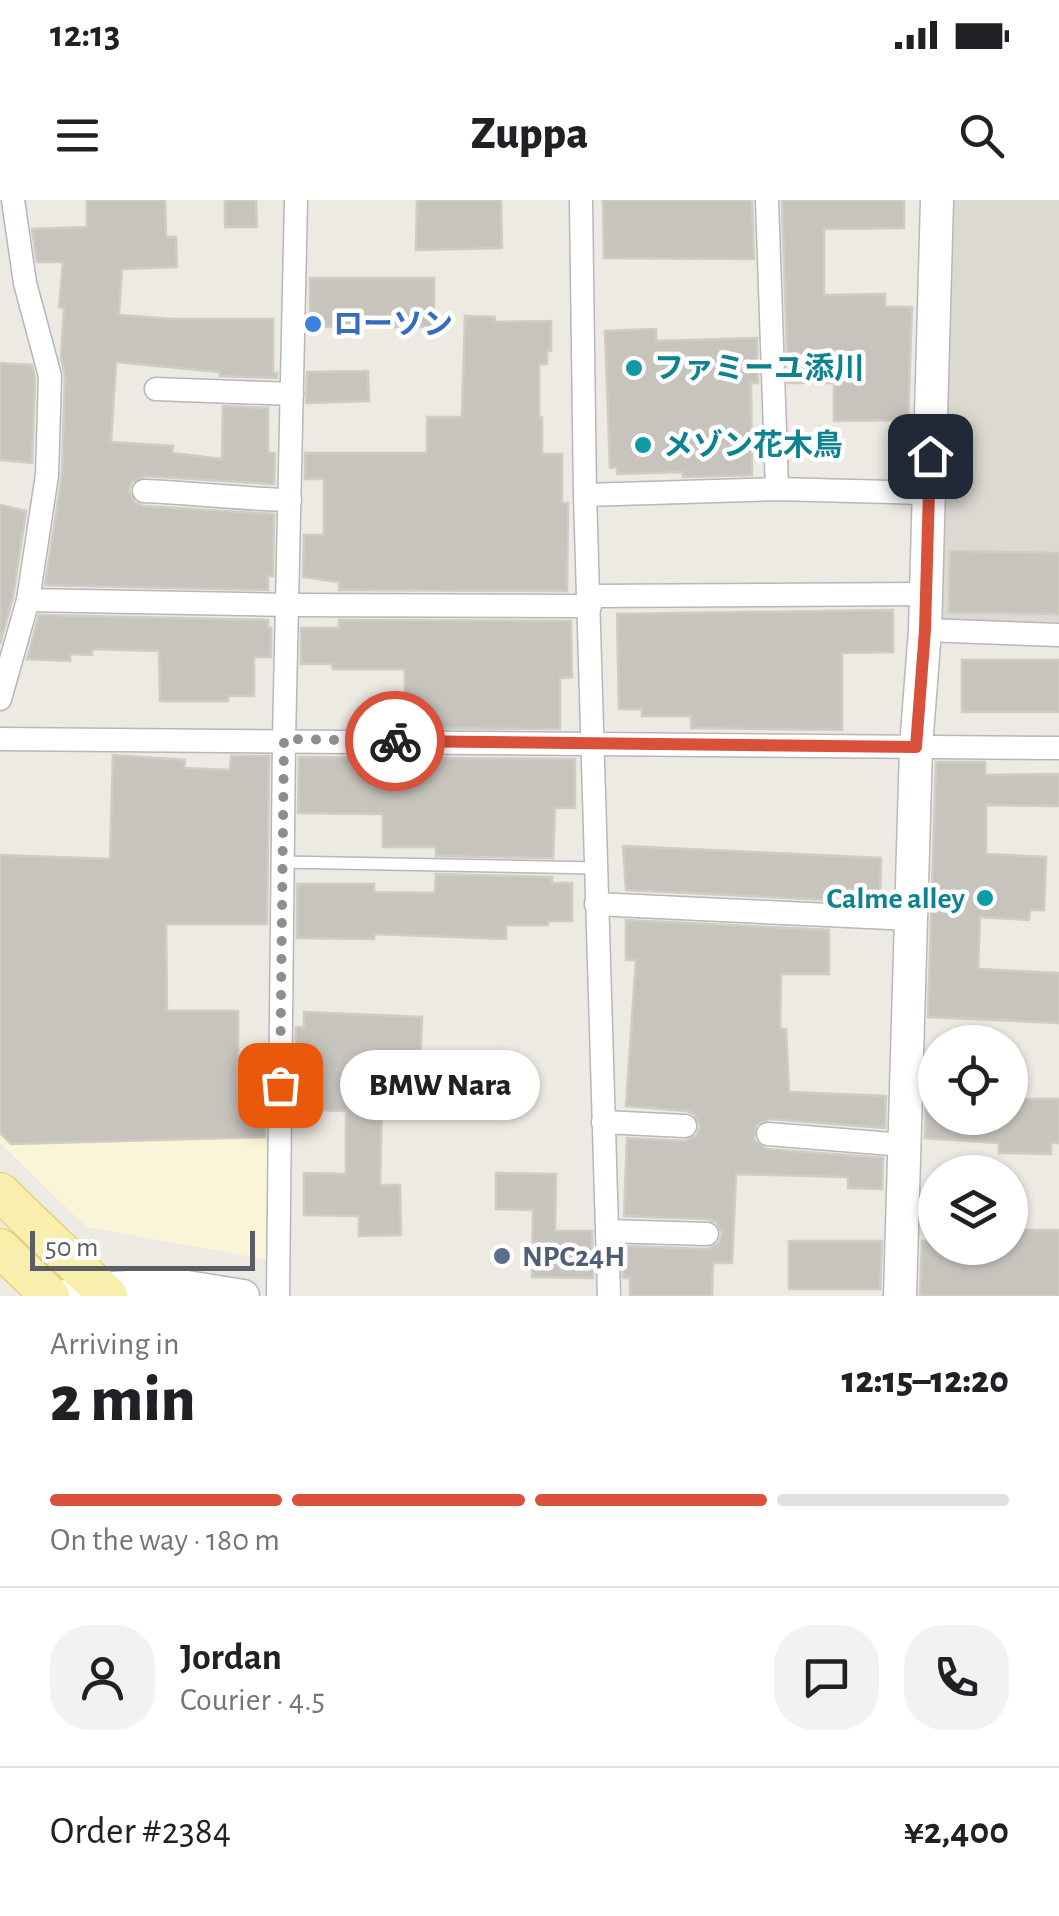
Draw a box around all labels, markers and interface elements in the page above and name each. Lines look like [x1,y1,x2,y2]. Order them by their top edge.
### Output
text: 12:13 [50,16,120,54]
icon: menu [50,108,105,163]
icon: search [954,108,1009,163]
text: Zuppa [471,112,588,157]
place label: ローソン [333,310,453,340]
marker: ローソン [302,313,324,335]
place label: ファミーユ添川 [654,352,864,384]
marker: ファミーユ添川 [623,357,645,379]
pin [888,414,973,499]
place label: メゾン花木鳥 [663,428,843,461]
icon: home [903,429,958,484]
marker: メゾン花木鳥 [632,434,654,456]
courier [345,691,445,791]
icon: bike [368,714,423,769]
place label: Calme alley [826,884,966,914]
marker: Calme alley [974,887,996,909]
map controls [918,1025,1028,1265]
button: locate [918,1025,1028,1135]
pin [238,1043,323,1128]
callout: BMW Nara [340,1050,540,1120]
icon: bag [253,1058,308,1113]
text: BMW Nara [369,1069,511,1101]
button: layers [918,1155,1028,1265]
scale bar [30,1226,255,1270]
text: 50 m [45,1234,99,1262]
place label: NPC24H [522,1242,625,1272]
marker: NPC24H [491,1245,513,1267]
text: Arriving in [50,1328,179,1360]
text: 12:15–12:20 [842,1362,1009,1400]
text: 2 min [50,1368,196,1433]
text: On the way · 180 m [50,1524,280,1556]
button: person [50,1625,155,1730]
button: chat [774,1625,879,1730]
button: phone [904,1625,1009,1730]
text: Jordan [180,1639,282,1677]
text: Courier · 4.5 [180,1684,325,1716]
text: Order #2384 [50,1813,231,1851]
text: ¥2,400 [904,1813,1009,1851]

